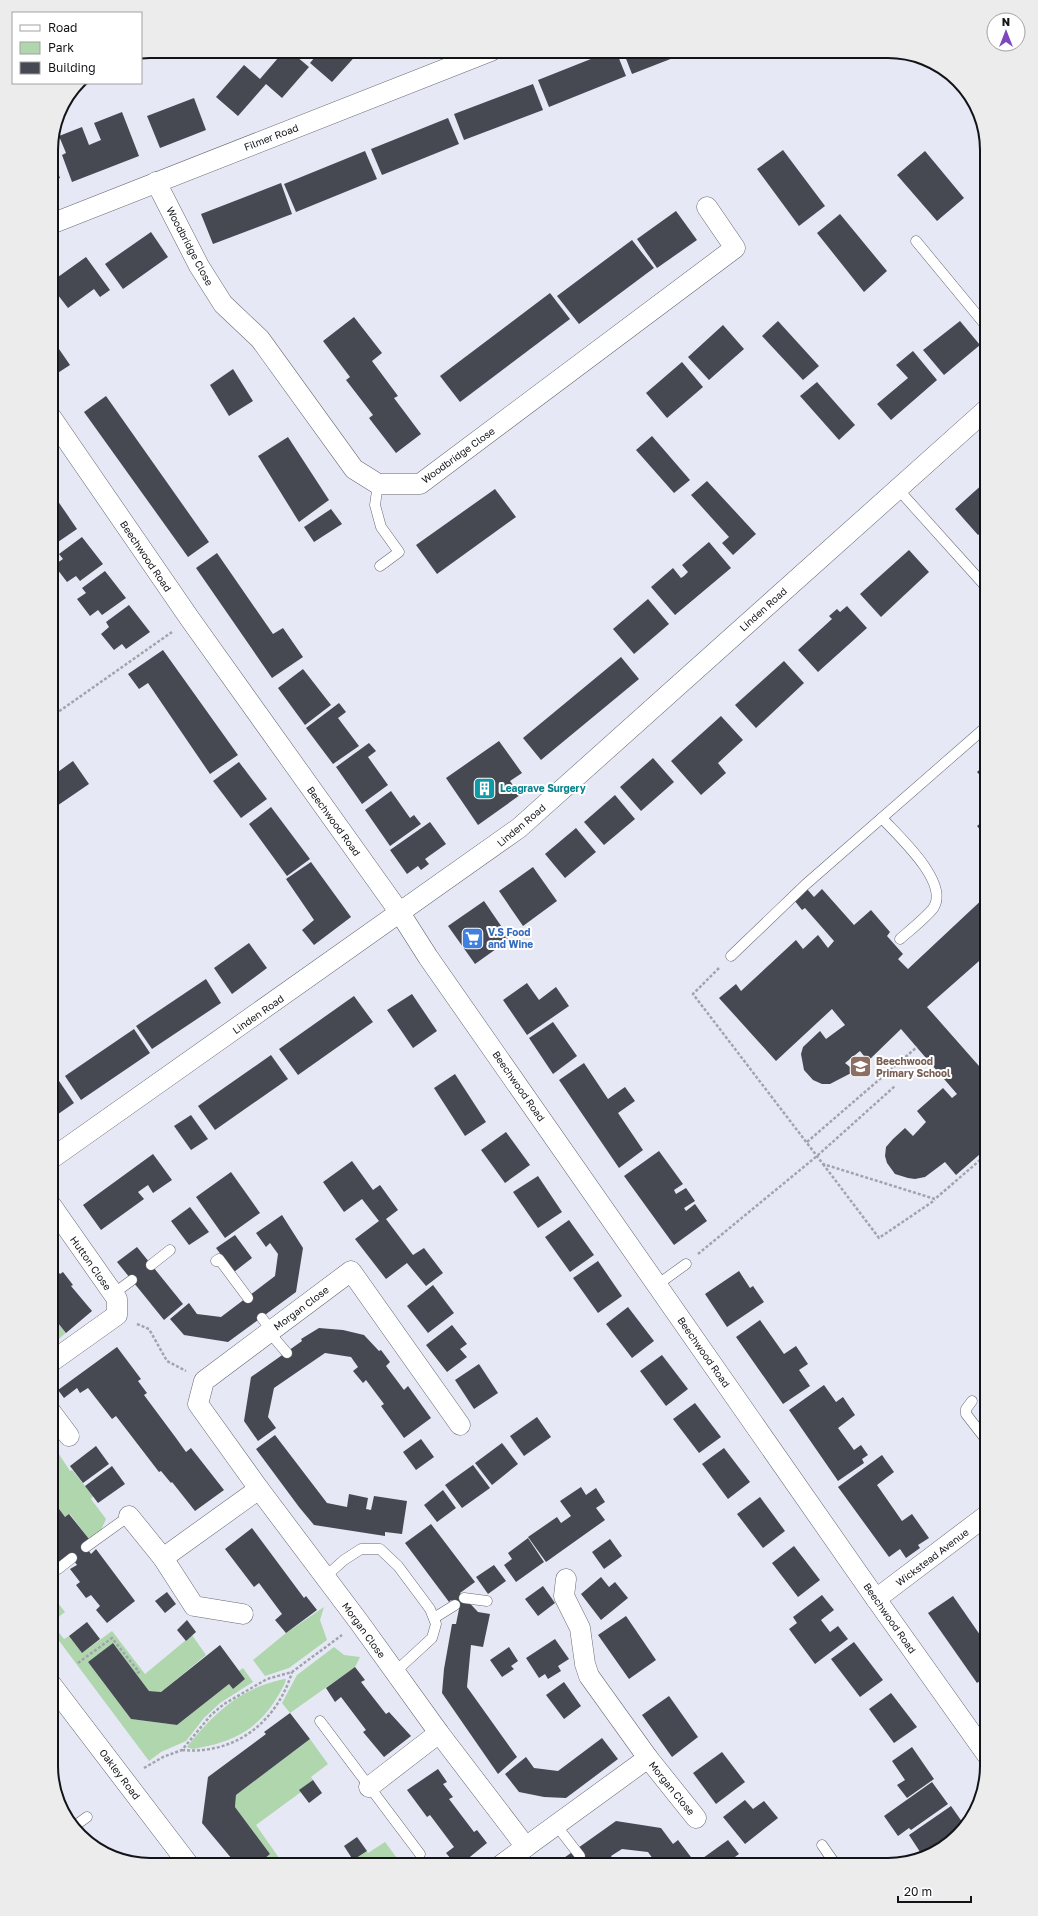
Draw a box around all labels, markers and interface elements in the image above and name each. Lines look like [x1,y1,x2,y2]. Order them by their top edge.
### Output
legend [12,12,142,84]
north arrow [986,12,1026,52]
text: N [1002,15,1010,28]
text: Road [48,20,77,35]
text: Park [48,40,74,55]
text: Building [48,60,96,75]
street label: Filmer Road [242,121,300,153]
street label: Woodbridge Close [164,204,216,288]
street label: Woodbridge Close [419,424,497,486]
street label: Beechwood Road [118,518,174,594]
street label: Linden Road [737,585,789,633]
building icon: Leagrave Surgery [471,775,497,801]
place label: Leagrave Surgery [500,782,586,794]
street label: Beechwood Road [305,784,363,858]
street label: Linden Road [494,801,548,849]
supermarket icon: V.S Food and Wine [459,925,485,951]
place label: V.S Food and Wine [488,926,533,950]
street label: Linden Road [230,992,286,1036]
street label: Beechwood Road [490,1049,548,1123]
school or university icon: Beechwood Primary School [848,1054,874,1080]
place label: Beechwood Primary School [876,1055,951,1079]
street label: Hutton Close [68,1234,114,1292]
street label: Morgan Close [271,1283,331,1333]
street label: Beechwood Road [675,1315,733,1389]
street label: Wickstead Avenue [893,1526,971,1588]
street label: Beechwood Road [861,1581,919,1655]
street label: Morgan Close [340,1600,388,1660]
street label: Oakley Road [97,1746,143,1802]
street label: Morgan Close [647,1759,698,1818]
scale bar [898,1878,971,1904]
text: 20 m [904,1884,932,1899]

